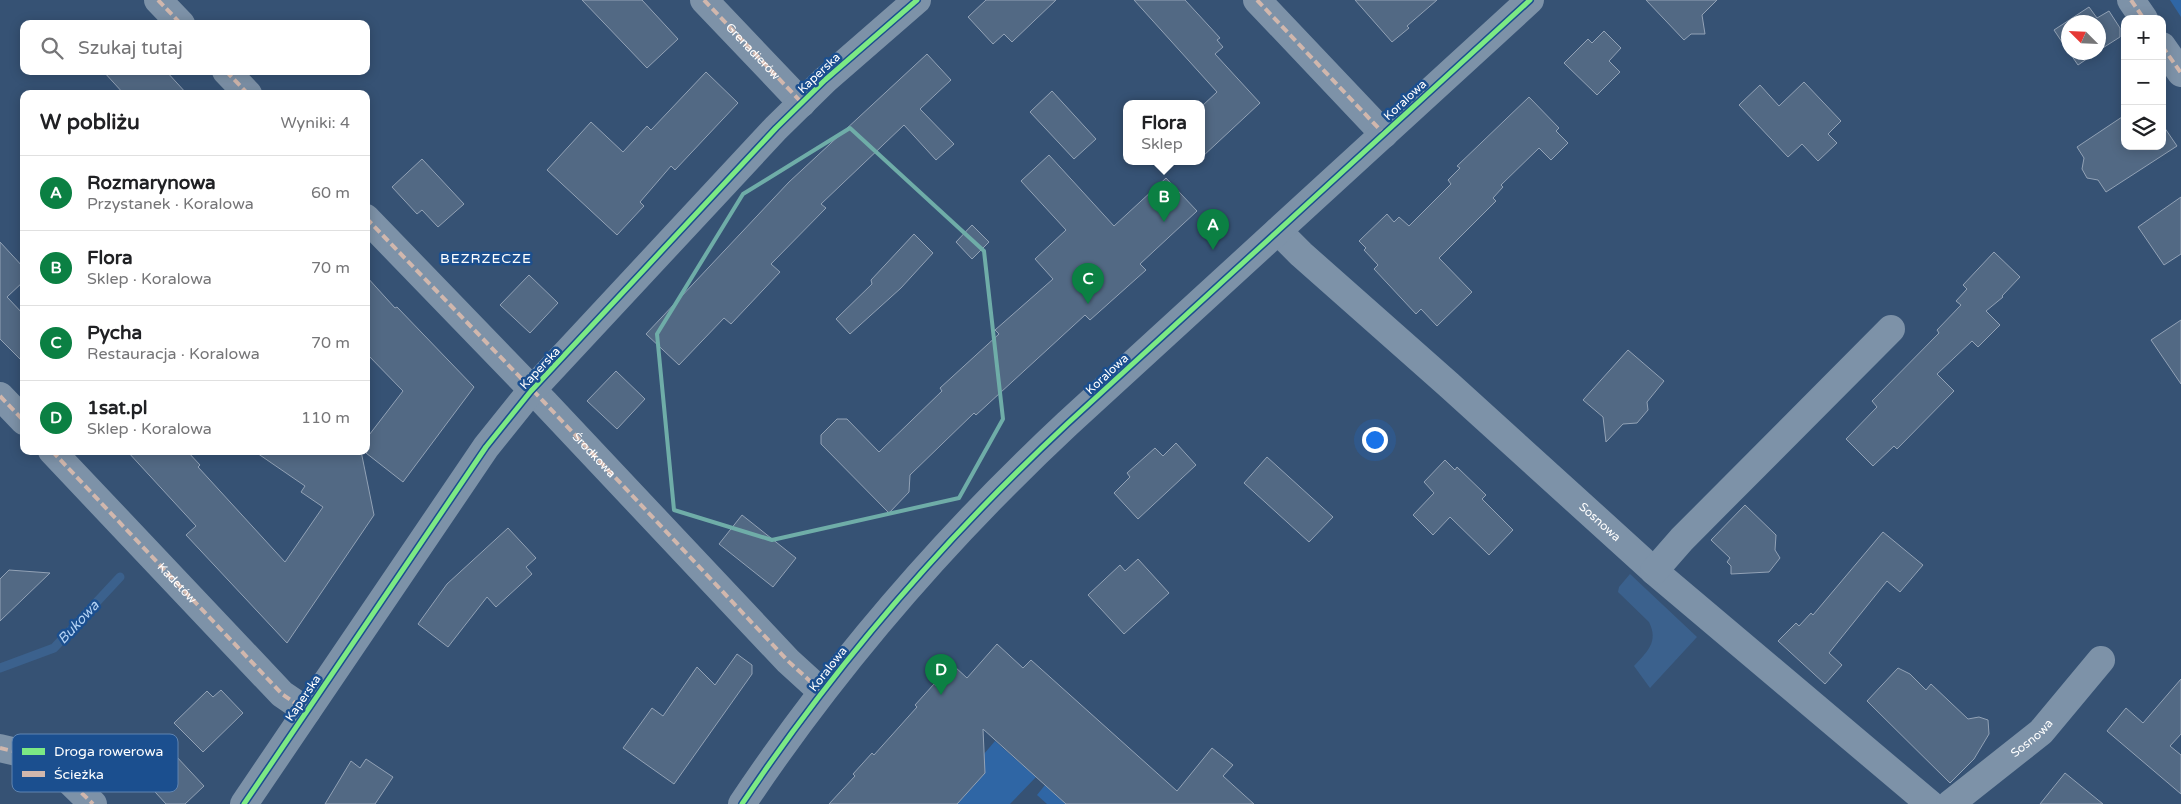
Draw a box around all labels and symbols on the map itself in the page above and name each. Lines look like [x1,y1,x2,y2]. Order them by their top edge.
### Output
north arrow [2061,15,2106,60]
street label: Grenadierów [723,20,783,83]
street label: Kaperska [795,50,843,96]
street label: Koralowa [1381,77,1429,123]
pin: B [1148,181,1180,222]
pin: A [1197,209,1229,250]
district label: BEZRZECZE [440,250,532,267]
pin: C [1072,263,1104,304]
street label: Kaperska [517,344,563,392]
street label: Koralowa [1083,351,1131,397]
your location [1362,427,1388,453]
street label: Środkowa [570,430,619,480]
street label: Sosnowa [1576,500,1624,544]
street label: Kadetów [155,560,200,607]
water label: Bukowa [54,596,103,647]
street label: Koralowa [806,644,850,694]
pin: D [925,654,957,695]
street label: Kaperska [282,672,324,724]
street label: Sosnowa [2008,716,2056,760]
legend [12,734,178,792]
text: Droga rowerowa [54,743,163,760]
text: Ścieżka [54,766,104,783]

